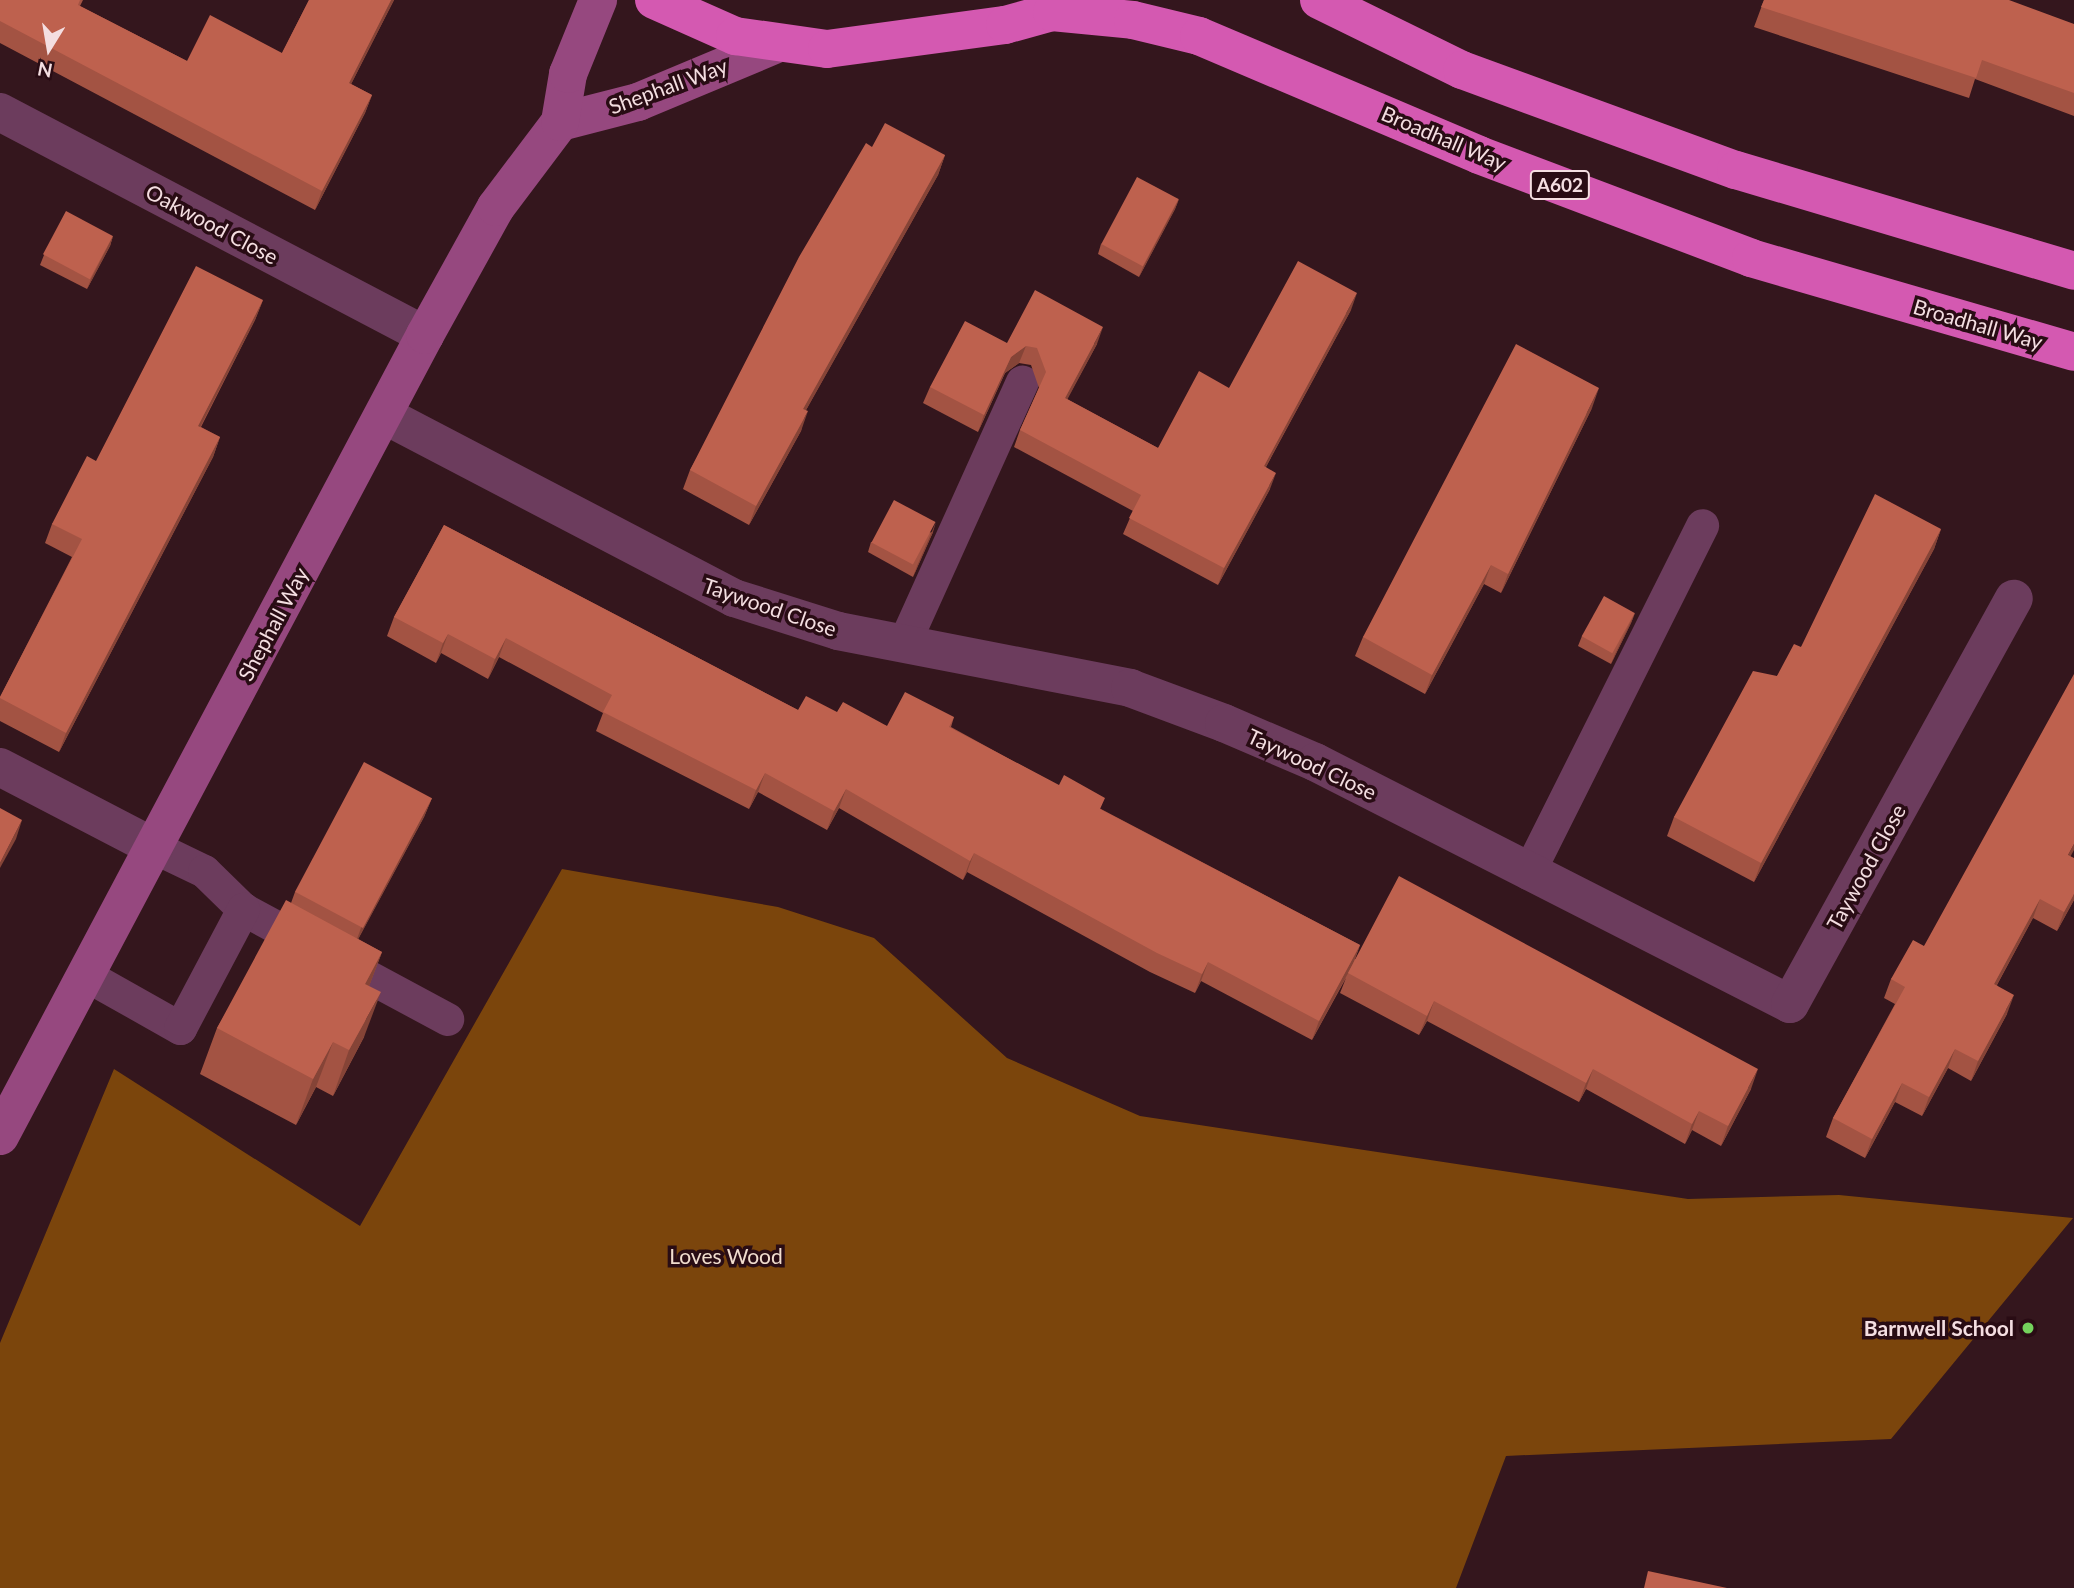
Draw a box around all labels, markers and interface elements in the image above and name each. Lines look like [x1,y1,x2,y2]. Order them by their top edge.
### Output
north arrow [14,14,84,84]
street label: Shephall Way [605,53,731,119]
text: N [36,57,54,83]
street label: Broadhall Way [1378,100,1510,176]
road number: A602 [1528,169,1592,200]
street label: Oakwood Close [142,179,282,269]
street label: Broadhall Way [1910,293,2046,355]
street label: Shephall Way [233,563,313,685]
street label: Taywood Close [700,572,840,642]
street label: Taywood Close [1244,723,1380,805]
street label: Taywood Close [1821,800,1911,934]
park label: Loves Wood [669,1243,783,1269]
place label: Barnwell School [1864,1315,2014,1341]
marker: Barnwell School [2020,1320,2036,1336]

